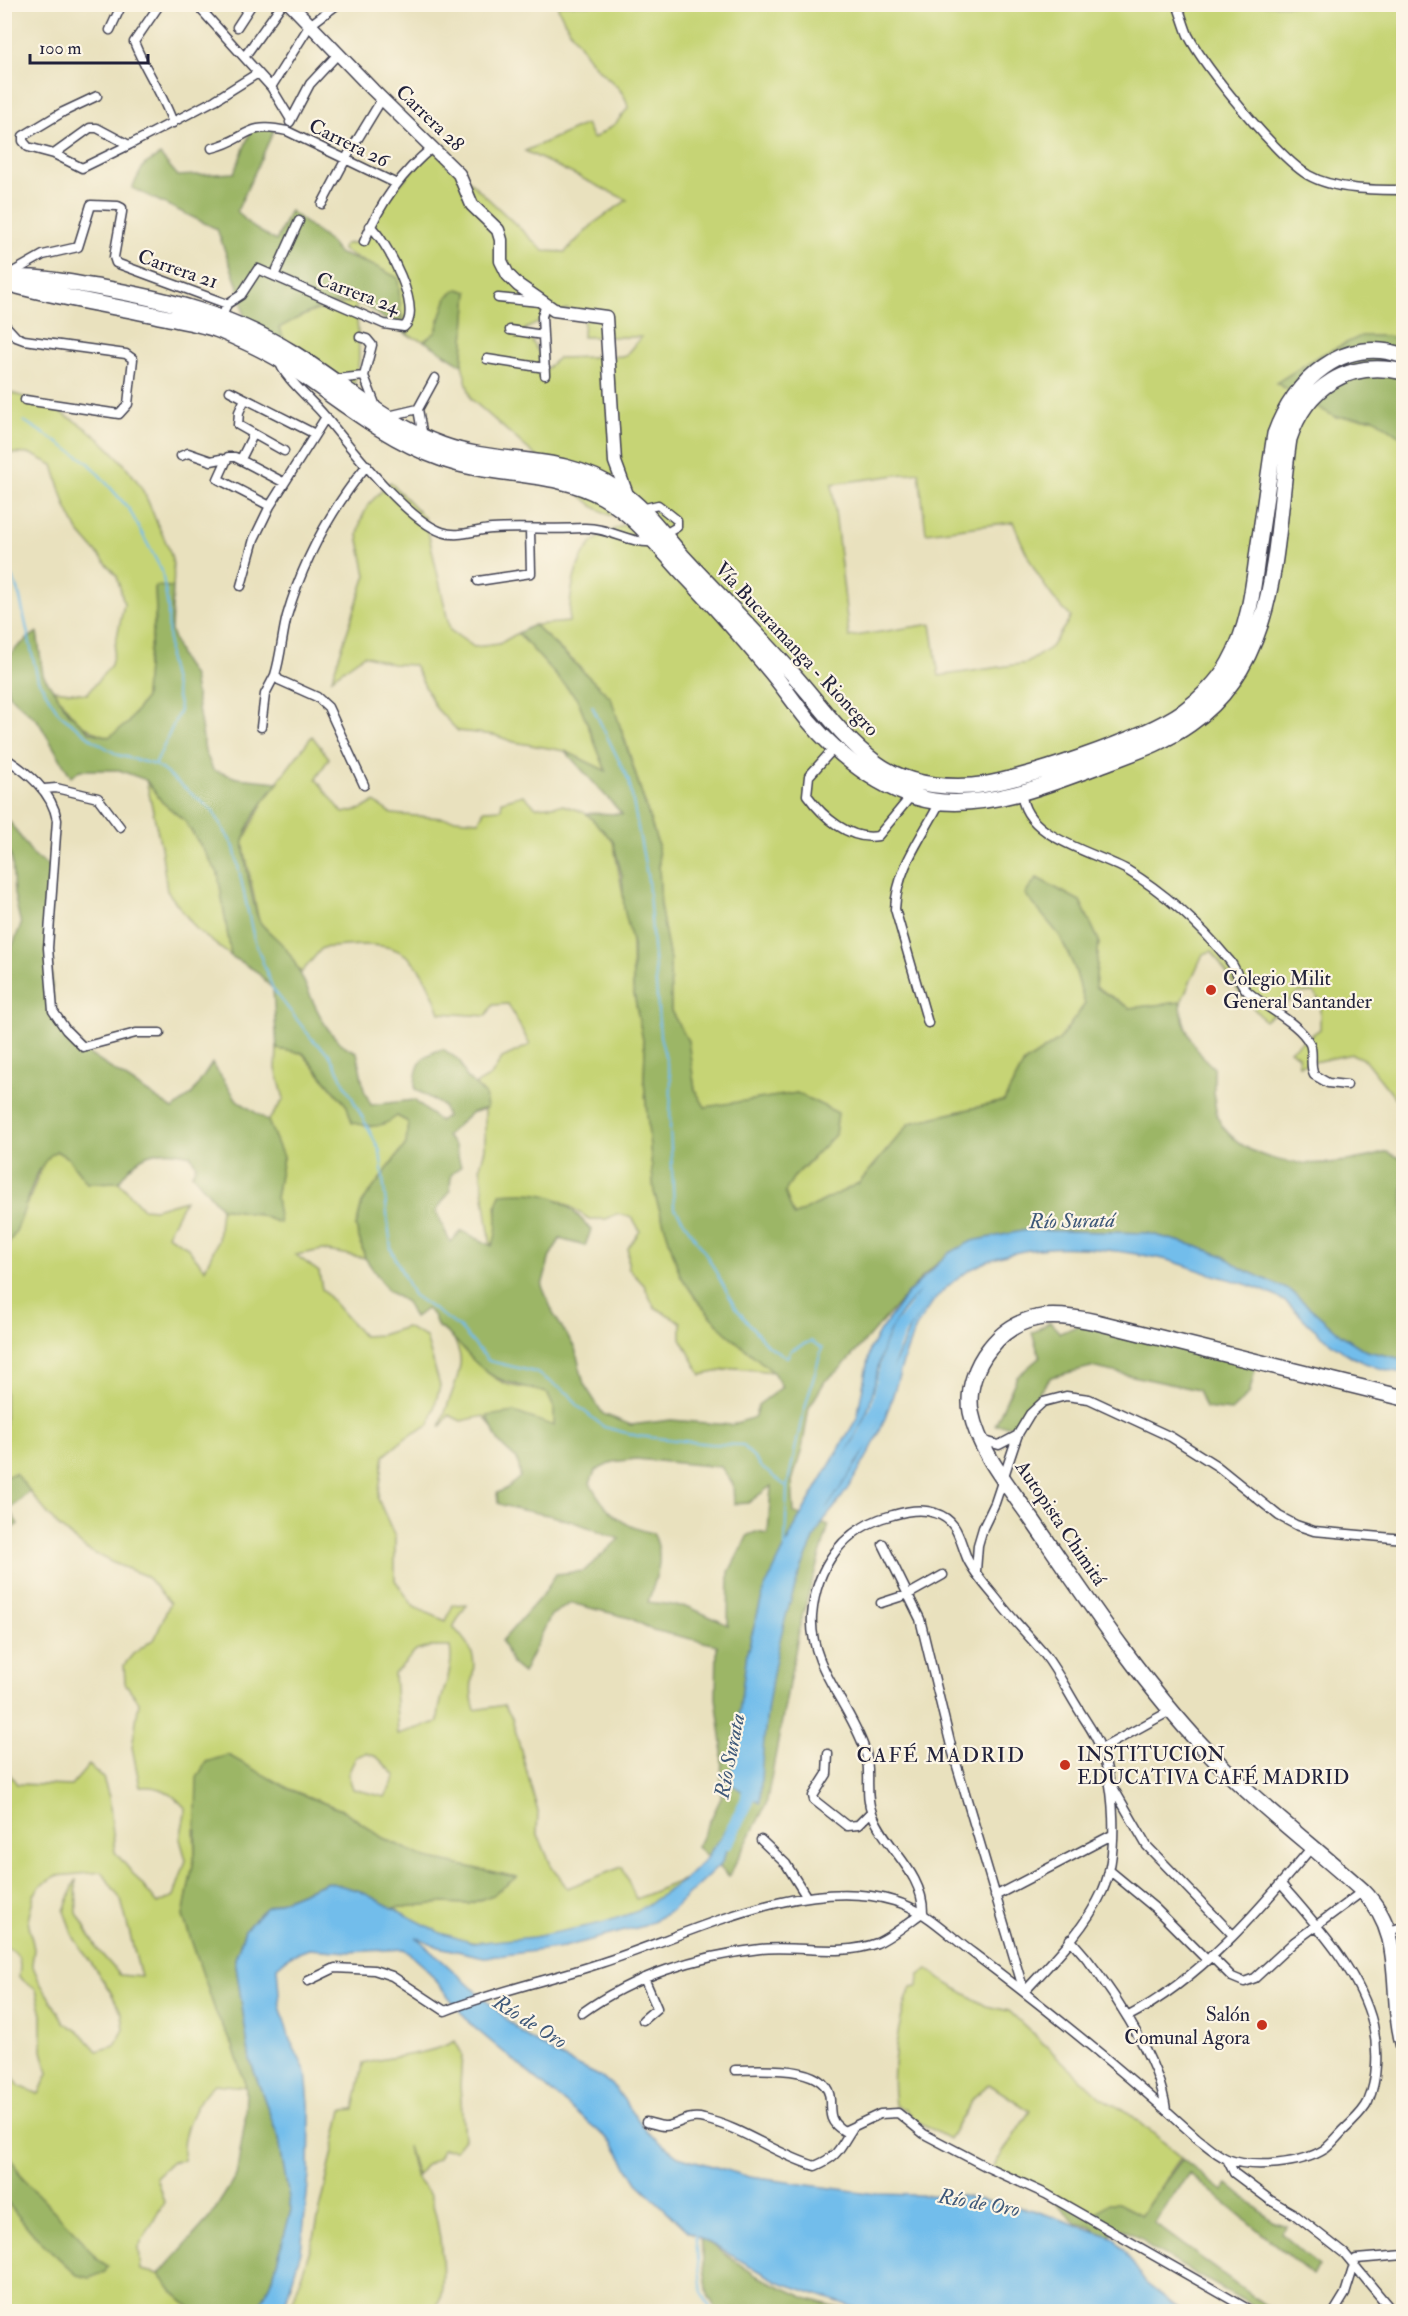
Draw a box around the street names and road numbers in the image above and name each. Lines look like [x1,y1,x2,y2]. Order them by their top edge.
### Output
street label: Carrera 28 [391,79,469,157]
street label: Carrera 26 [305,113,394,174]
street label: Carrera 21 [135,244,221,294]
street label: Carrera 24 [313,266,404,320]
street label: Vía Bucaramanga - Rionegro [710,557,884,741]
street label: Autopista Chimitá [1008,1455,1113,1592]

